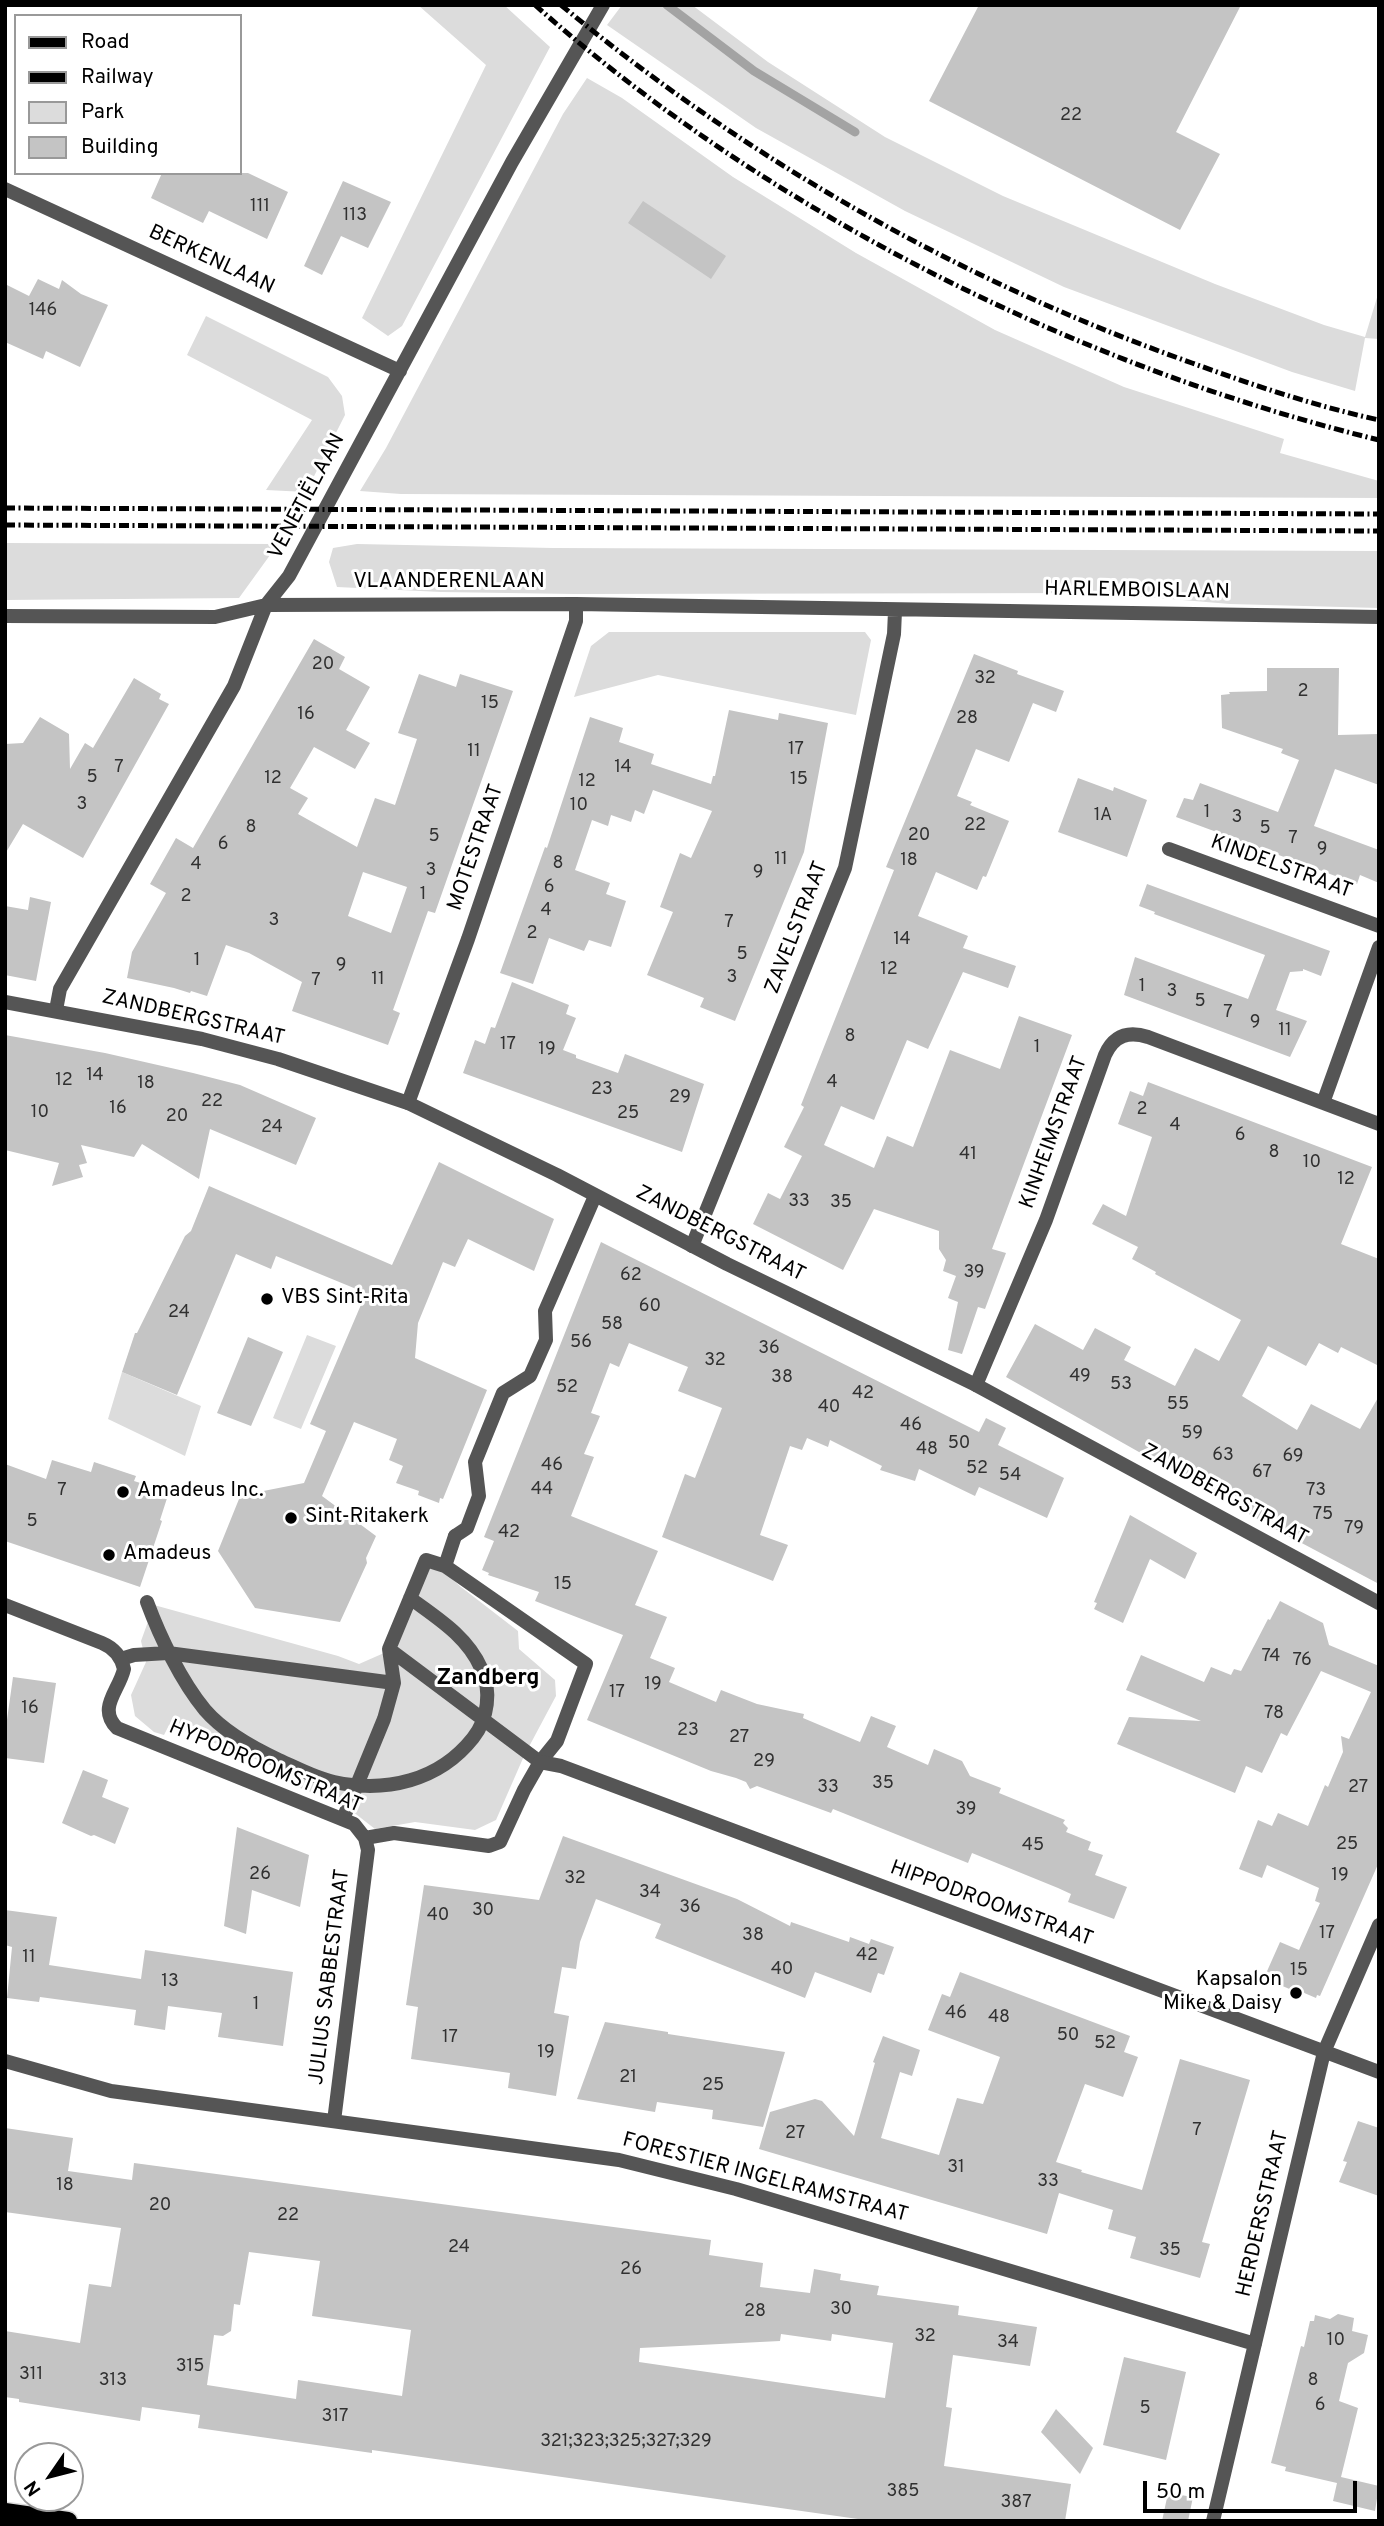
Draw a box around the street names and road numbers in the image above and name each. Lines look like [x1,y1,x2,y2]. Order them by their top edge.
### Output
street label: BERKENLAAN [144,221,278,301]
street label: VENETIËLAAN [264,430,352,564]
street label: VLAANDERENLAAN [353,570,545,596]
street label: HARLEMBOISLAAN [1044,578,1230,606]
street label: MOTESTRAAT [444,781,510,915]
street label: KINDELSTRAAT [1207,831,1355,905]
street label: ZAVELSTRAAT [761,858,835,998]
street label: ZANDBERGSTRAAT [99,986,287,1052]
street label: KINHEIMSTRAAT [1016,1053,1094,1213]
street label: ZANDBERGSTRAAT [631,1181,809,1289]
street label: ZANDBERGSTRAAT [1136,1440,1312,1552]
street label: HYPODROOMSTRAAT [164,1716,366,1820]
street label: HIPPODROOMSTRAAT [886,1857,1096,1953]
street label: JULIUS SABBESTRAAT [305,1868,357,2086]
street label: HERDERSSTRAAT [1233,2128,1295,2300]
street label: FORESTIER INGELRAMSTRAAT [619,2129,911,2229]

